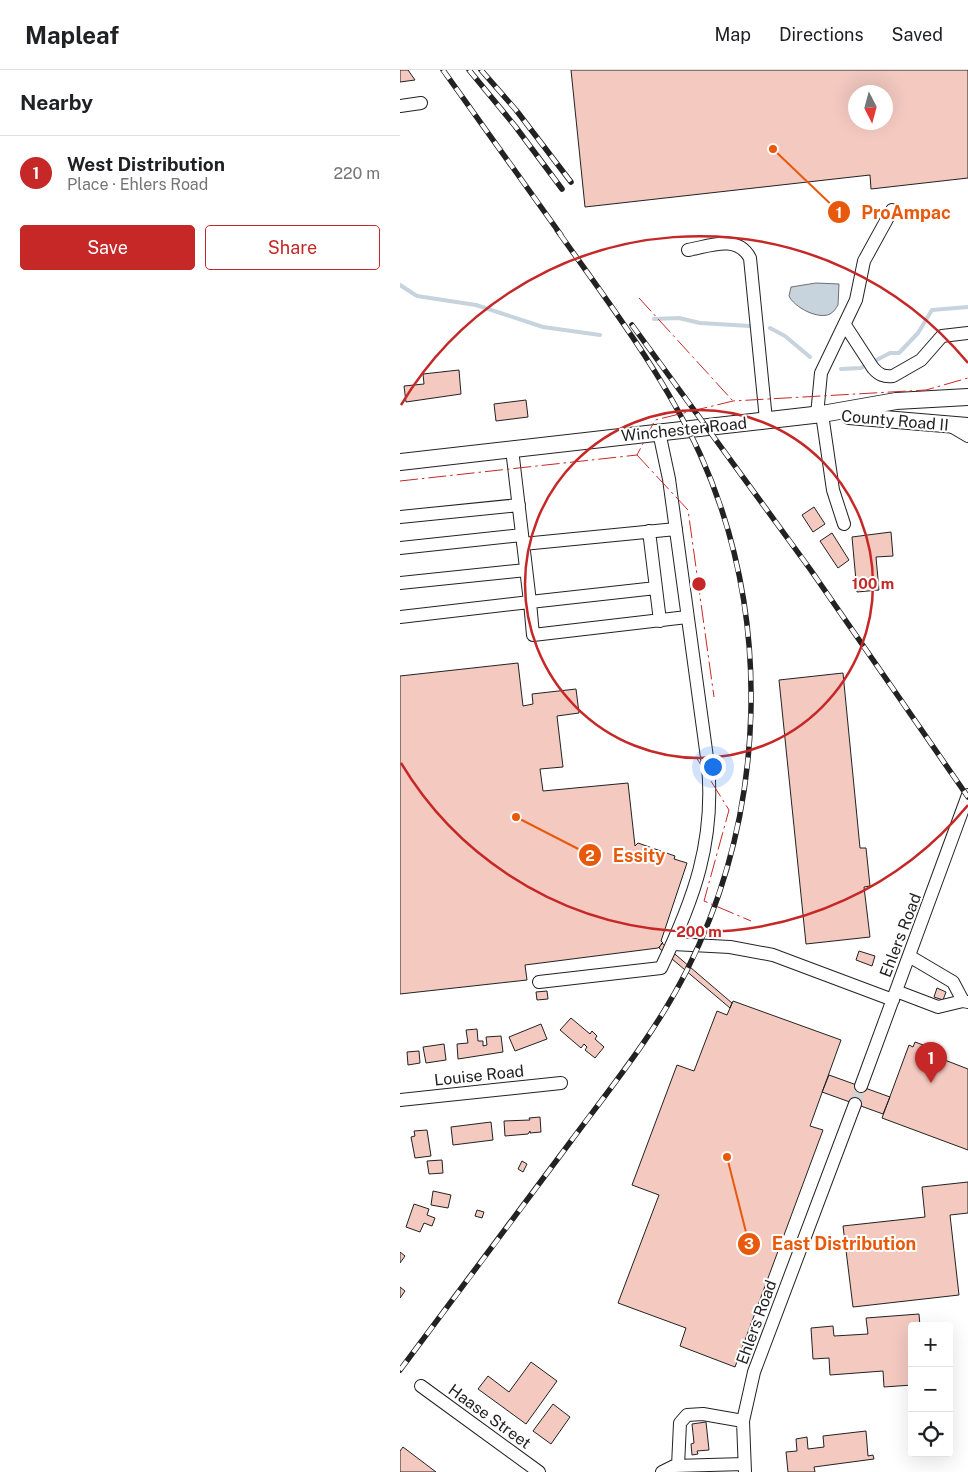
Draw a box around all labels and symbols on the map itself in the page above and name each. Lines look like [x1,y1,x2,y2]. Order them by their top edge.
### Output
north arrow [848,85,893,130]
callout: ProAmpac [826,196,961,229]
text: ProAmpac [861,202,951,223]
text: 1 [836,204,842,221]
street label: County Road II [840,406,949,435]
street label: Winchester Road [620,413,748,446]
centre of rings [690,575,708,593]
text: 100 m [852,575,894,592]
your location [700,754,726,780]
callout: Essity [578,839,675,872]
text: Essity [613,845,665,866]
text: 2 [585,847,595,864]
street label: Ehlers Road [876,890,925,980]
text: 200 m [676,923,722,940]
pin: 1 [915,1042,947,1083]
street label: Louise Road [433,1061,525,1090]
callout: East Distribution [737,1227,926,1260]
text: East Distribution [772,1233,916,1254]
text: 3 [744,1235,754,1252]
street label: Ehlers Road [732,1277,781,1367]
street label: Haase Street [445,1380,535,1453]

